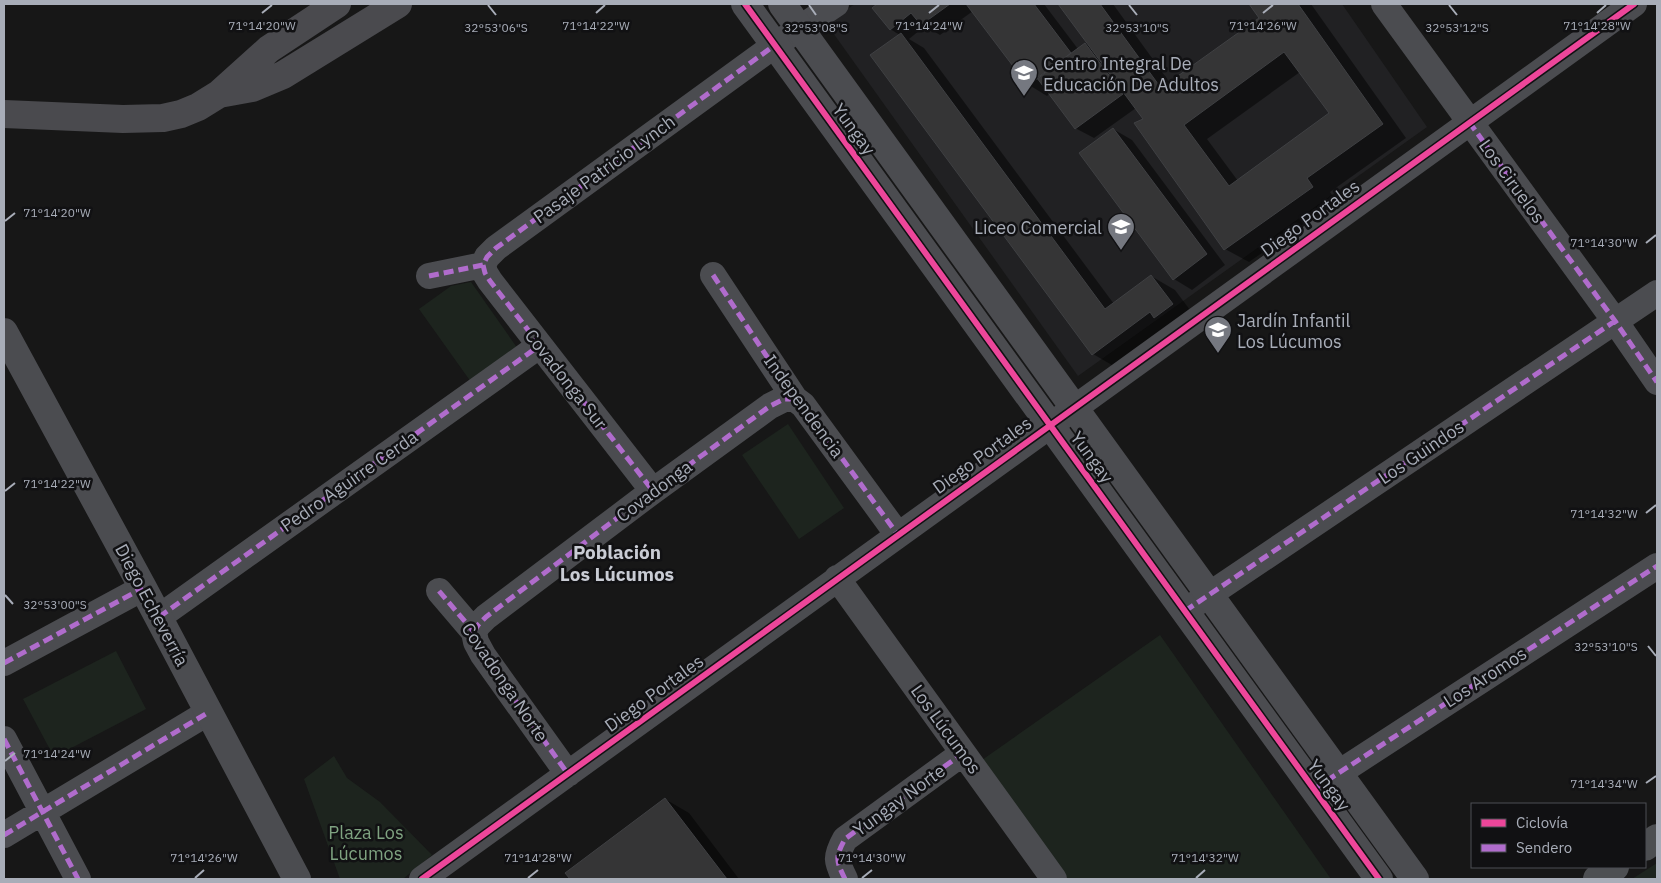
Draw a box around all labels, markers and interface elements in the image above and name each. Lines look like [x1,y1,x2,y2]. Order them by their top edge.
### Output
text: 71°14'20"W [228,18,296,33]
text: 71°14'22"W [562,18,630,33]
text: 71°14'24"W [895,18,963,33]
text: 71°14'26"W [1229,18,1297,33]
text: 71°14'28"W [1563,18,1631,33]
text: 32°53'06"S [464,20,528,35]
text: 32°53'08"S [784,20,848,35]
text: 32°53'10"S [1105,20,1169,35]
text: 32°53'12"S [1425,20,1489,35]
place label: Centro Integral De Educación De Adultos [1043,52,1219,96]
school or university icon: Centro Integral De Educación De Adultos [1009,58,1039,97]
street label: Yungay [827,99,881,159]
street label: Pasaje Patricio Lynch [529,110,679,228]
street label: Los Ciruelos [1474,135,1550,227]
street label: Diego Portales [1256,174,1364,262]
text: 71°14'20"W [23,205,91,220]
school or university icon: Liceo Comercial [1106,212,1136,251]
place label: Liceo Comercial [974,216,1102,239]
text: 71°14'30"W [1570,235,1638,250]
place label: Jardín Infantil Los Lúcumos [1237,309,1351,353]
school or university icon: Jardín Infantil Los Lúcumos [1203,315,1233,354]
street label: Covadonga Sur [520,324,612,434]
street label: Independencia [759,350,849,462]
street label: Diego Portales [928,411,1036,499]
street label: Los Guindos [1374,415,1468,489]
street label: Pedro Aguirre Cerda [276,425,422,537]
street label: Yungay [1065,427,1119,487]
street label: Covadonga [611,455,697,527]
text: 71°14'22"W [23,476,91,491]
text: 71°14'32"W [1570,506,1638,521]
street label: Diego Echeverría [110,540,194,671]
district label: Población Los Lúcumos [560,540,674,586]
text: 32°53'00"S [23,597,87,612]
street label: Covadonga Norte [457,618,553,746]
text: 32°53'10"S [1574,639,1638,654]
street label: Los Aromos [1439,642,1531,712]
street label: Diego Portales [600,649,708,737]
street label: Los Lúcumos [906,680,986,778]
text: 71°14'24"W [23,746,91,761]
street label: Yungay [1302,755,1356,815]
street label: Yungay Norte [848,759,950,841]
text: 71°14'34"W [1570,776,1638,791]
legend [1471,803,1646,868]
text: Ciclovía [1516,813,1568,832]
park label: Plaza Los Lúcumos [328,821,404,865]
text: Sendero [1516,838,1572,857]
text: 71°14'26"W [170,850,238,865]
text: 71°14'28"W [504,850,572,865]
text: 71°14'30"W [838,850,906,865]
text: 71°14'32"W [1171,850,1239,865]

